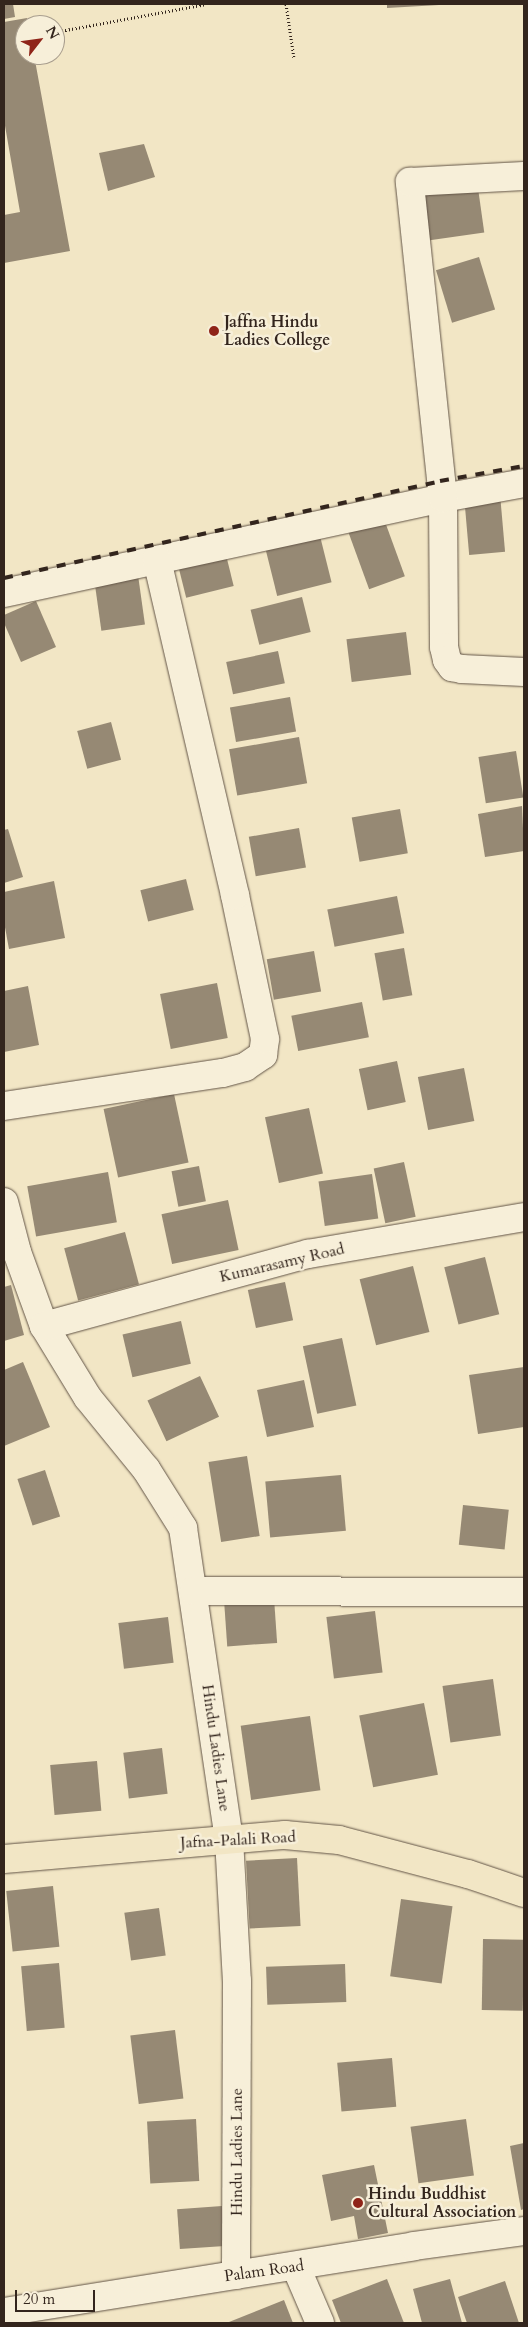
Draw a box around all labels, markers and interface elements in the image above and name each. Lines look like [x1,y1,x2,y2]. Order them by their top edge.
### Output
north arrow [15,15,65,65]
text: N [41,23,64,43]
place label: Jaffna Hindu Ladies College [224,312,330,350]
marker: Jaffna Hindu Ladies College [208,325,220,337]
street label: Kumarasamy Road [218,1239,346,1287]
street label: Hindu Ladies Lane [198,1683,234,1813]
street label: Jafna-Palali Road [180,1827,296,1853]
street label: Hindu Ladies Lane [227,2088,247,2216]
place label: Hindu Buddhist Cultural Association [368,2184,516,2222]
marker: Hindu Buddhist Cultural Association [352,2197,364,2209]
street label: Palam Road [223,2256,305,2286]
scale bar [18,2280,98,2312]
text: 20 m [23,2289,55,2309]

